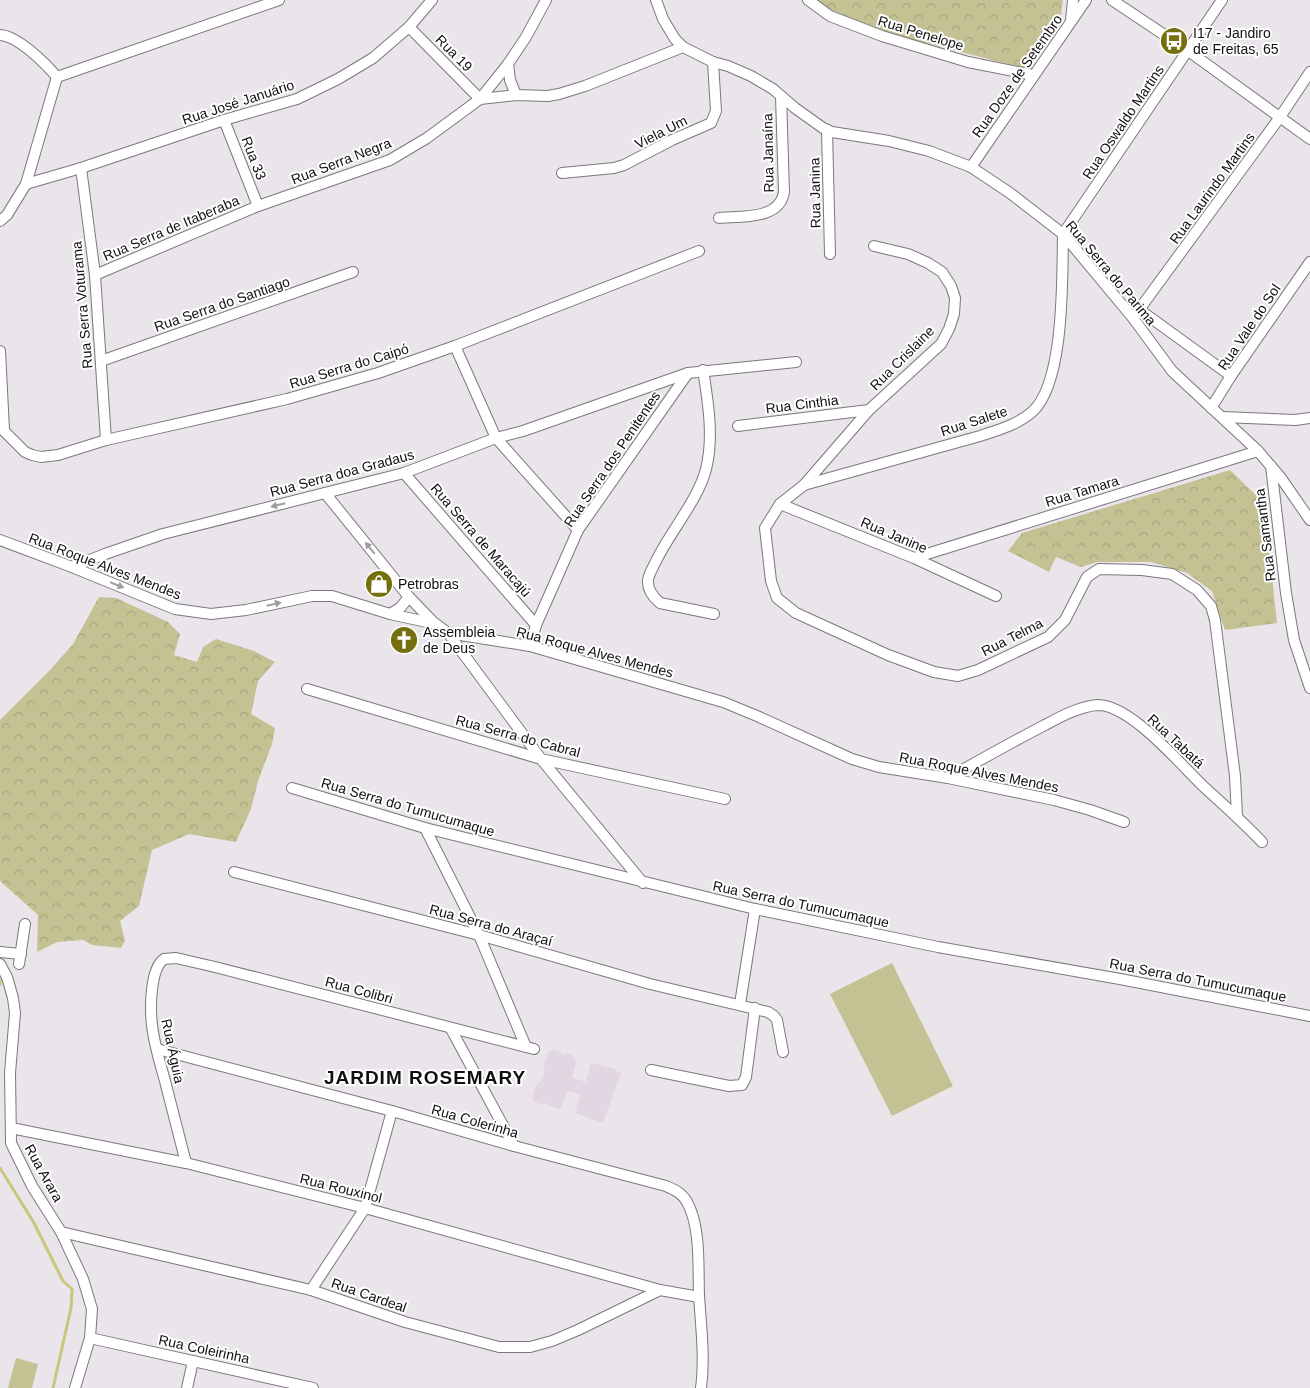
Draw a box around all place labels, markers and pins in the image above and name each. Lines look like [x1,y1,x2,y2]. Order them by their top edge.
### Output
place label: I17 - Jandiro de Freitas, 65 [1193,25,1279,57]
bus stop icon: I17 - Jandiro de Freitas, 65 [1159,26,1189,56]
shop icon: Petrobras [364,569,394,599]
place label: Petrobras [398,576,459,592]
place label: Assembleia de Deus [423,624,496,656]
church icon: Assembleia de Deus [389,625,419,655]

